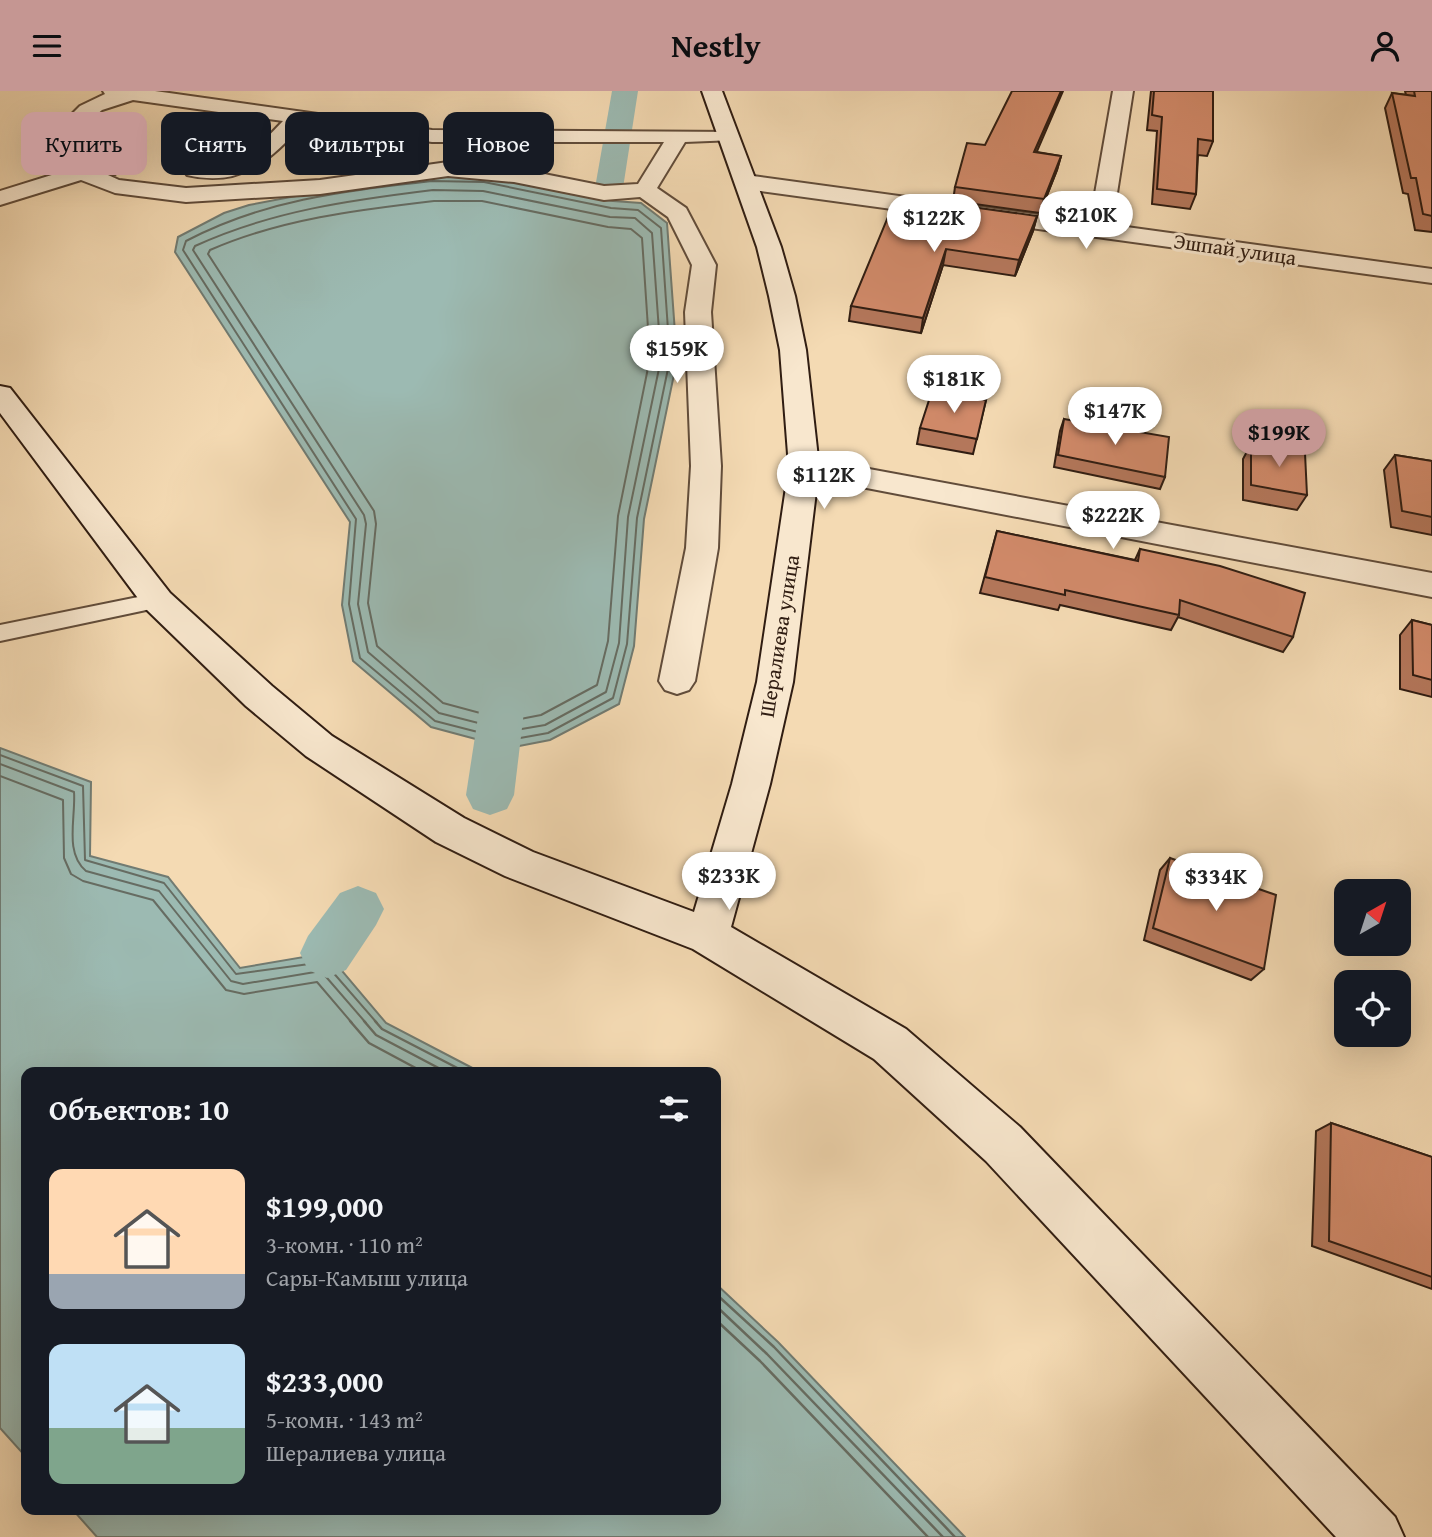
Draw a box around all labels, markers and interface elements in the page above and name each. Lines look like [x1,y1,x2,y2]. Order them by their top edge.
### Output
text: Nestly [671,22,761,69]
icon: menu [28,27,66,65]
icon: person [1366,27,1404,65]
chip: Купить [21,112,147,175]
chip: Снять [161,112,271,175]
chip: Фильтры [285,112,429,175]
chip: Новое [443,112,554,175]
pin: $210K [1037,191,1135,251]
pin: $122K [885,195,983,254]
text: $210K [1055,197,1117,230]
text: $122K [903,200,965,233]
street label: Эшпай улица [1172,225,1298,273]
pin: $159K [628,325,726,385]
text: $159K [646,331,708,364]
pin: $181K [905,355,1003,415]
text: $181K [923,361,985,394]
pin: $147K [1066,387,1164,447]
text: $147K [1084,393,1146,426]
pin: $199K [1230,409,1328,469]
text: $199K [1248,415,1310,448]
pin: $112K [775,451,873,511]
text: $112K [793,457,855,490]
pin: $222K [1064,491,1162,551]
text: $222K [1082,497,1144,530]
street label: Шералиева улица [751,552,807,720]
pin: $233K [680,853,778,912]
pin: $334K [1167,853,1265,913]
text: $233K [698,858,760,891]
text: $334K [1185,859,1247,892]
north arrow [1334,879,1410,955]
map controls [1334,879,1411,1047]
button: locate [1334,970,1411,1047]
text: Объектов: 10 [49,1087,229,1131]
icon: filters [655,1090,693,1128]
text: $199,000 [266,1184,383,1228]
icon: home [105,1197,189,1281]
text: 3-комн. · 110 m² [266,1228,423,1261]
text: Сары-Камыш улица [266,1261,468,1294]
text: $233,000 [266,1359,383,1403]
icon: home [105,1372,189,1456]
text: 5-комн. · 143 m² [266,1403,423,1436]
text: Шералиева улица [266,1436,446,1469]

